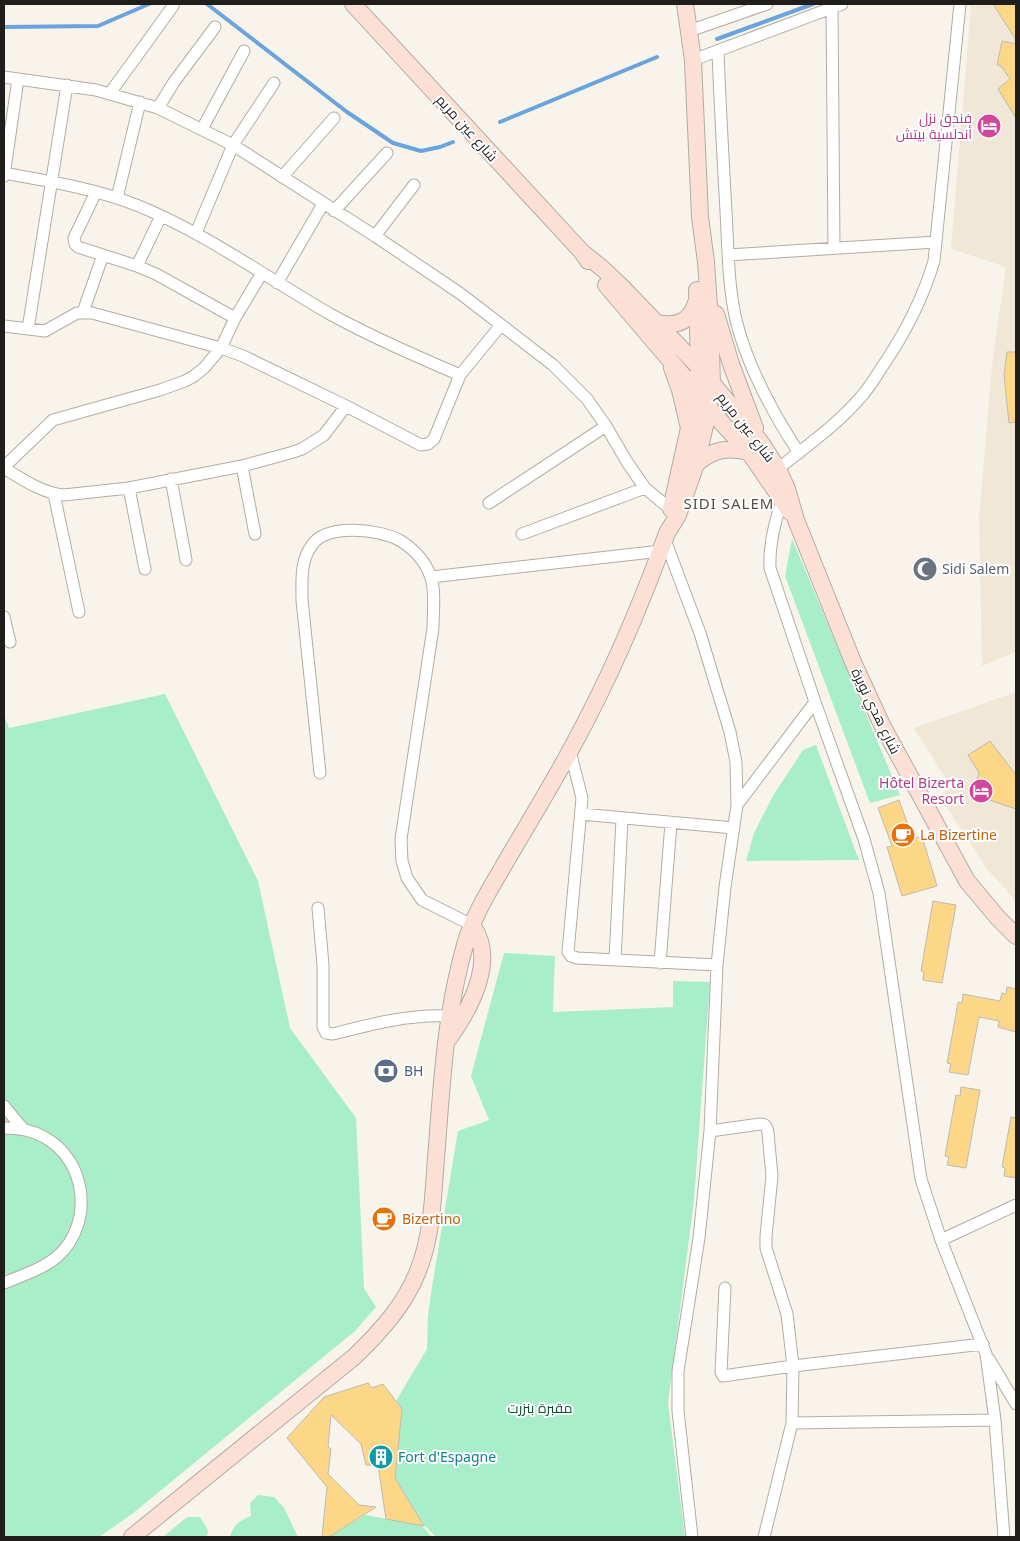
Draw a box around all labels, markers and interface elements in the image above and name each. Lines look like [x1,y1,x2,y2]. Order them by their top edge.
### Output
street label: شارع عين مريم [432,90,502,166]
place label: فندق نزل أندلسية بيتش [896,108,972,143]
hotel icon: فندق نزل أندلسية بيتش [976,113,1002,139]
street label: شارع عين مريم [712,388,780,466]
district label: SIDI SALEM [684,493,774,513]
mosque icon: Sidi Salem [912,556,938,582]
place label: Sidi Salem [942,559,1009,578]
street label: شارع هدي نويرة [845,665,905,758]
place label: Hôtel Bizerta Resort [879,773,964,808]
hotel icon: Hôtel Bizerta Resort [968,778,994,804]
cafe icon: La Bizertine [890,822,916,848]
place label: La Bizertine [920,825,997,844]
bank icon: BH [373,1058,399,1084]
place label: BH [404,1061,423,1080]
cafe icon: Bizertino [371,1206,397,1232]
place label: Bizertino [402,1209,461,1228]
park label: مقبرة بنزرت [508,1398,572,1417]
building icon: Fort d'Espagne [368,1444,394,1470]
place label: Fort d'Espagne [398,1447,496,1466]

